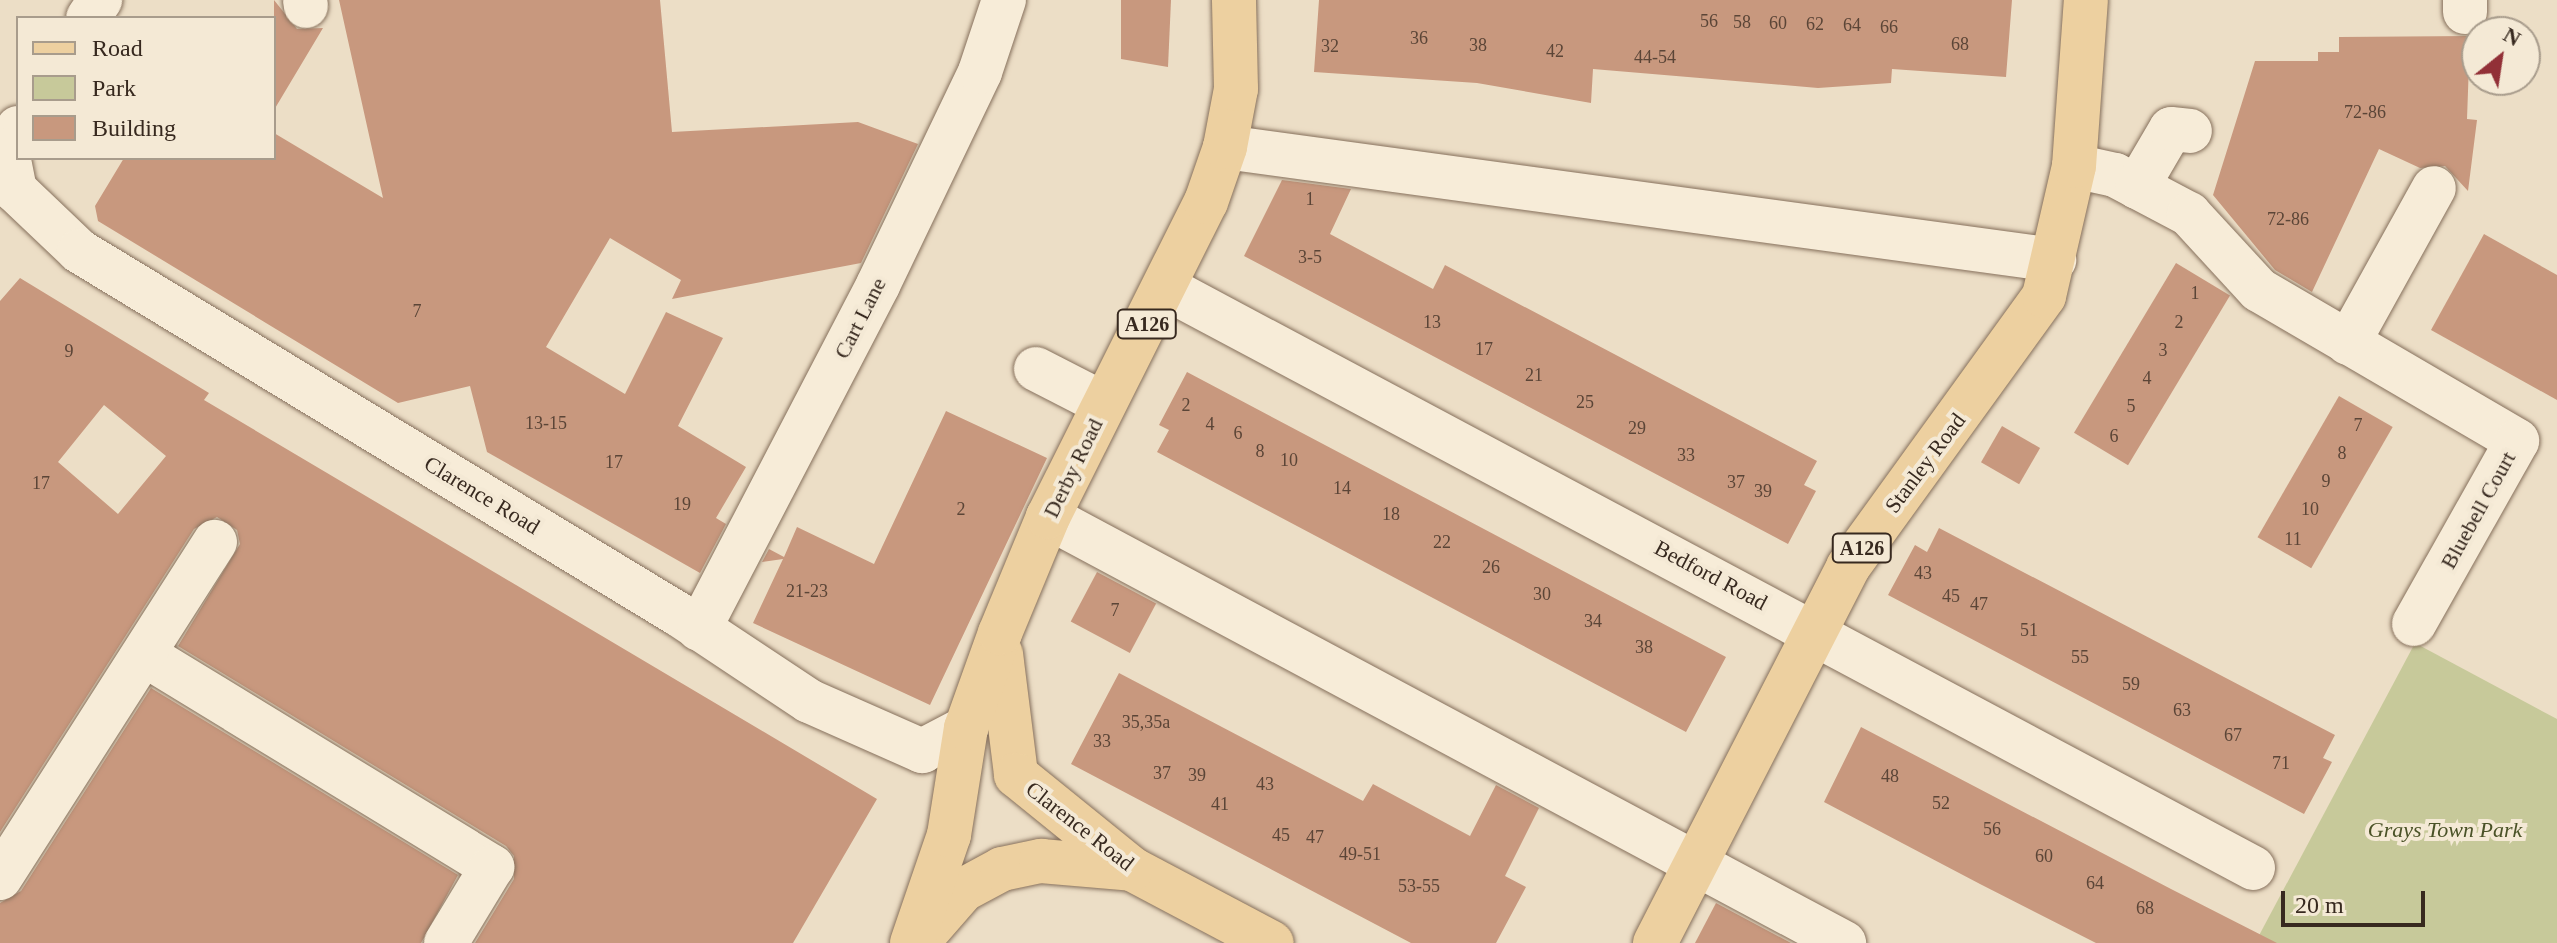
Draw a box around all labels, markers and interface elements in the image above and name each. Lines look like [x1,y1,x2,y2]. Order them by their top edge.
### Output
house number: 56 [1700,10,1718,32]
house number: 58 [1733,11,1751,33]
house number: 60 [1769,12,1787,34]
house number: 62 [1806,13,1824,35]
house number: 64 [1843,14,1861,36]
legend [16,16,276,160]
house number: 66 [1880,16,1898,38]
north arrow [2461,16,2541,96]
text: N [2499,22,2525,51]
house number: 36 [1410,27,1428,49]
house number: 68 [1951,33,1969,55]
house number: 38 [1469,34,1487,56]
text: Road [92,35,143,61]
house number: 32 [1321,35,1339,57]
house number: 42 [1546,40,1564,62]
house number: 44-54 [1634,46,1676,68]
text: Park [92,75,136,101]
house number: 72-86 [2344,101,2386,123]
text: Building [92,115,176,141]
house number: 1 [1306,188,1314,210]
house number: 72-86 [2267,208,2309,230]
house number: 3-5 [1298,246,1322,268]
street label: Cart Lane [828,273,892,363]
house number: 1 [2190,282,2200,304]
house number: 7 [412,300,422,322]
road number: A126 [1115,308,1179,340]
house number: 13 [1423,311,1441,333]
house number: 2 [2174,311,2184,333]
house number: 17 [1475,338,1493,360]
house number: 3 [2158,339,2168,361]
house number: 9 [64,340,74,362]
house number: 21 [1525,364,1543,386]
house number: 4 [2142,367,2152,389]
house number: 25 [1576,391,1594,413]
house number: 2 [1182,394,1190,416]
house number: 5 [2126,395,2136,417]
street label: Stanley Road [1879,408,1971,518]
house number: 13-15 [525,412,567,434]
house number: 4 [1206,413,1214,435]
street label: Derby Road [1038,414,1108,522]
house number: 7 [2354,414,2362,436]
house number: 29 [1628,417,1646,439]
house number: 6 [1234,422,1242,444]
house number: 6 [2110,425,2118,447]
house number: 8 [1256,440,1264,462]
house number: 8 [2338,442,2346,464]
house number: 33 [1677,444,1695,466]
street label: Bluebell Court [2435,447,2521,573]
house number: 10 [1280,449,1298,471]
street label: Clarence Road [419,450,545,540]
house number: 17 [605,451,623,473]
house number: 9 [2322,470,2330,492]
house number: 37 [1727,471,1745,493]
house number: 17 [32,472,50,494]
house number: 14 [1333,477,1351,499]
house number: 39 [1754,480,1772,502]
house number: 19 [673,493,691,515]
house number: 2 [956,498,966,520]
house number: 10 [2301,498,2319,520]
house number: 18 [1382,503,1400,525]
house number: 11 [2284,528,2302,550]
house number: 22 [1433,531,1451,553]
road number: A126 [1830,532,1894,564]
street label: Bedford Road [1650,534,1772,616]
house number: 26 [1482,556,1500,578]
house number: 43 [1914,562,1932,584]
house number: 21-23 [786,580,828,602]
house number: 30 [1533,583,1551,605]
house number: 45 [1942,585,1960,607]
house number: 47 [1970,593,1988,615]
house number: 7 [1110,599,1120,621]
house number: 34 [1584,610,1602,632]
house number: 51 [2020,619,2038,641]
house number: 38 [1635,636,1653,658]
house number: 55 [2071,646,2089,668]
house number: 59 [2122,673,2140,695]
house number: 63 [2173,699,2191,721]
house number: 35,35a [1122,711,1170,733]
house number: 67 [2224,724,2242,746]
house number: 33 [1093,730,1111,752]
house number: 71 [2272,752,2290,774]
house number: 37 [1153,762,1171,784]
house number: 39 [1188,764,1206,786]
house number: 48 [1881,765,1899,787]
house number: 43 [1256,773,1274,795]
street label: Clarence Road [1021,776,1139,876]
house number: 52 [1932,792,1950,814]
house number: 41 [1211,793,1229,815]
park label: Grays Town Park [2368,817,2522,843]
house number: 56 [1983,818,2001,840]
house number: 45 [1272,824,1290,846]
house number: 47 [1306,826,1324,848]
house number: 49-51 [1339,843,1381,865]
house number: 60 [2035,845,2053,867]
house number: 64 [2086,872,2104,894]
house number: 53-55 [1398,875,1440,897]
scale bar [2285,875,2429,925]
text: 20 m [2295,892,2344,918]
house number: 68 [2136,897,2154,919]

